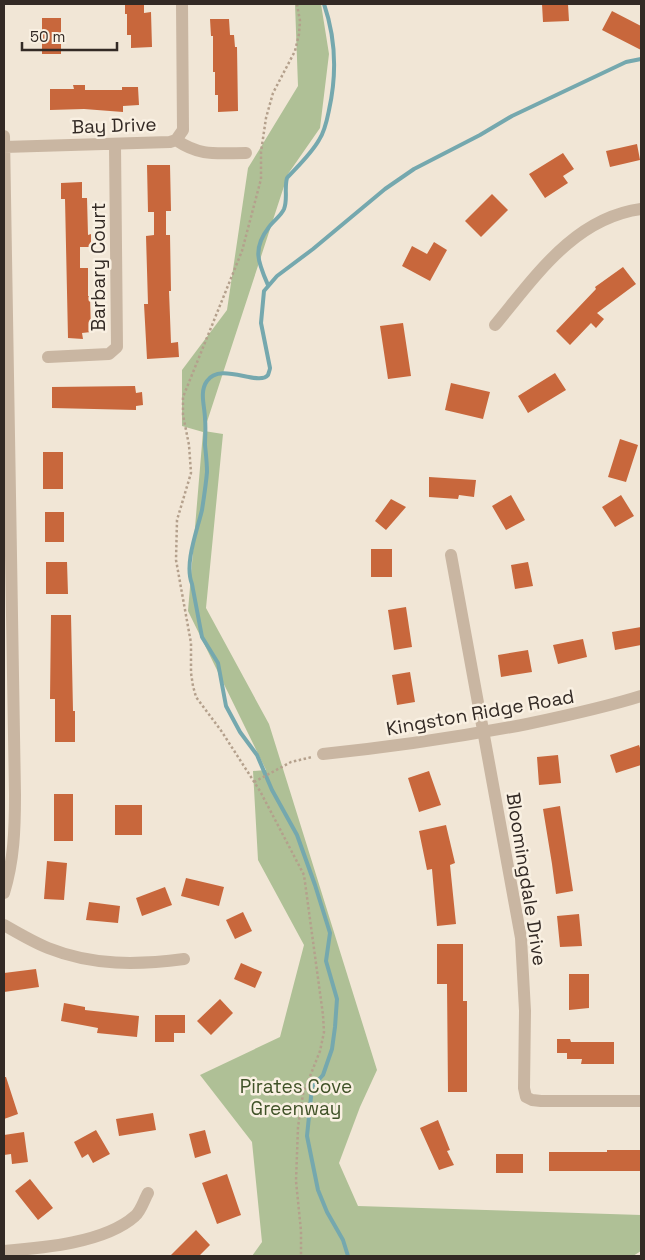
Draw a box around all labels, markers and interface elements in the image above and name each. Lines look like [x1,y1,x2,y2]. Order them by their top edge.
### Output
scale bar [22,20,118,52]
text: 50 m [30,27,65,46]
street label: Bay Drive [71,112,157,139]
street label: Barbary Court [86,203,111,331]
street label: Kingston Ridge Road [384,684,576,741]
street label: Bloomingdale Drive [500,791,553,967]
park label: Pirates Cove Greenway [240,1074,352,1121]

